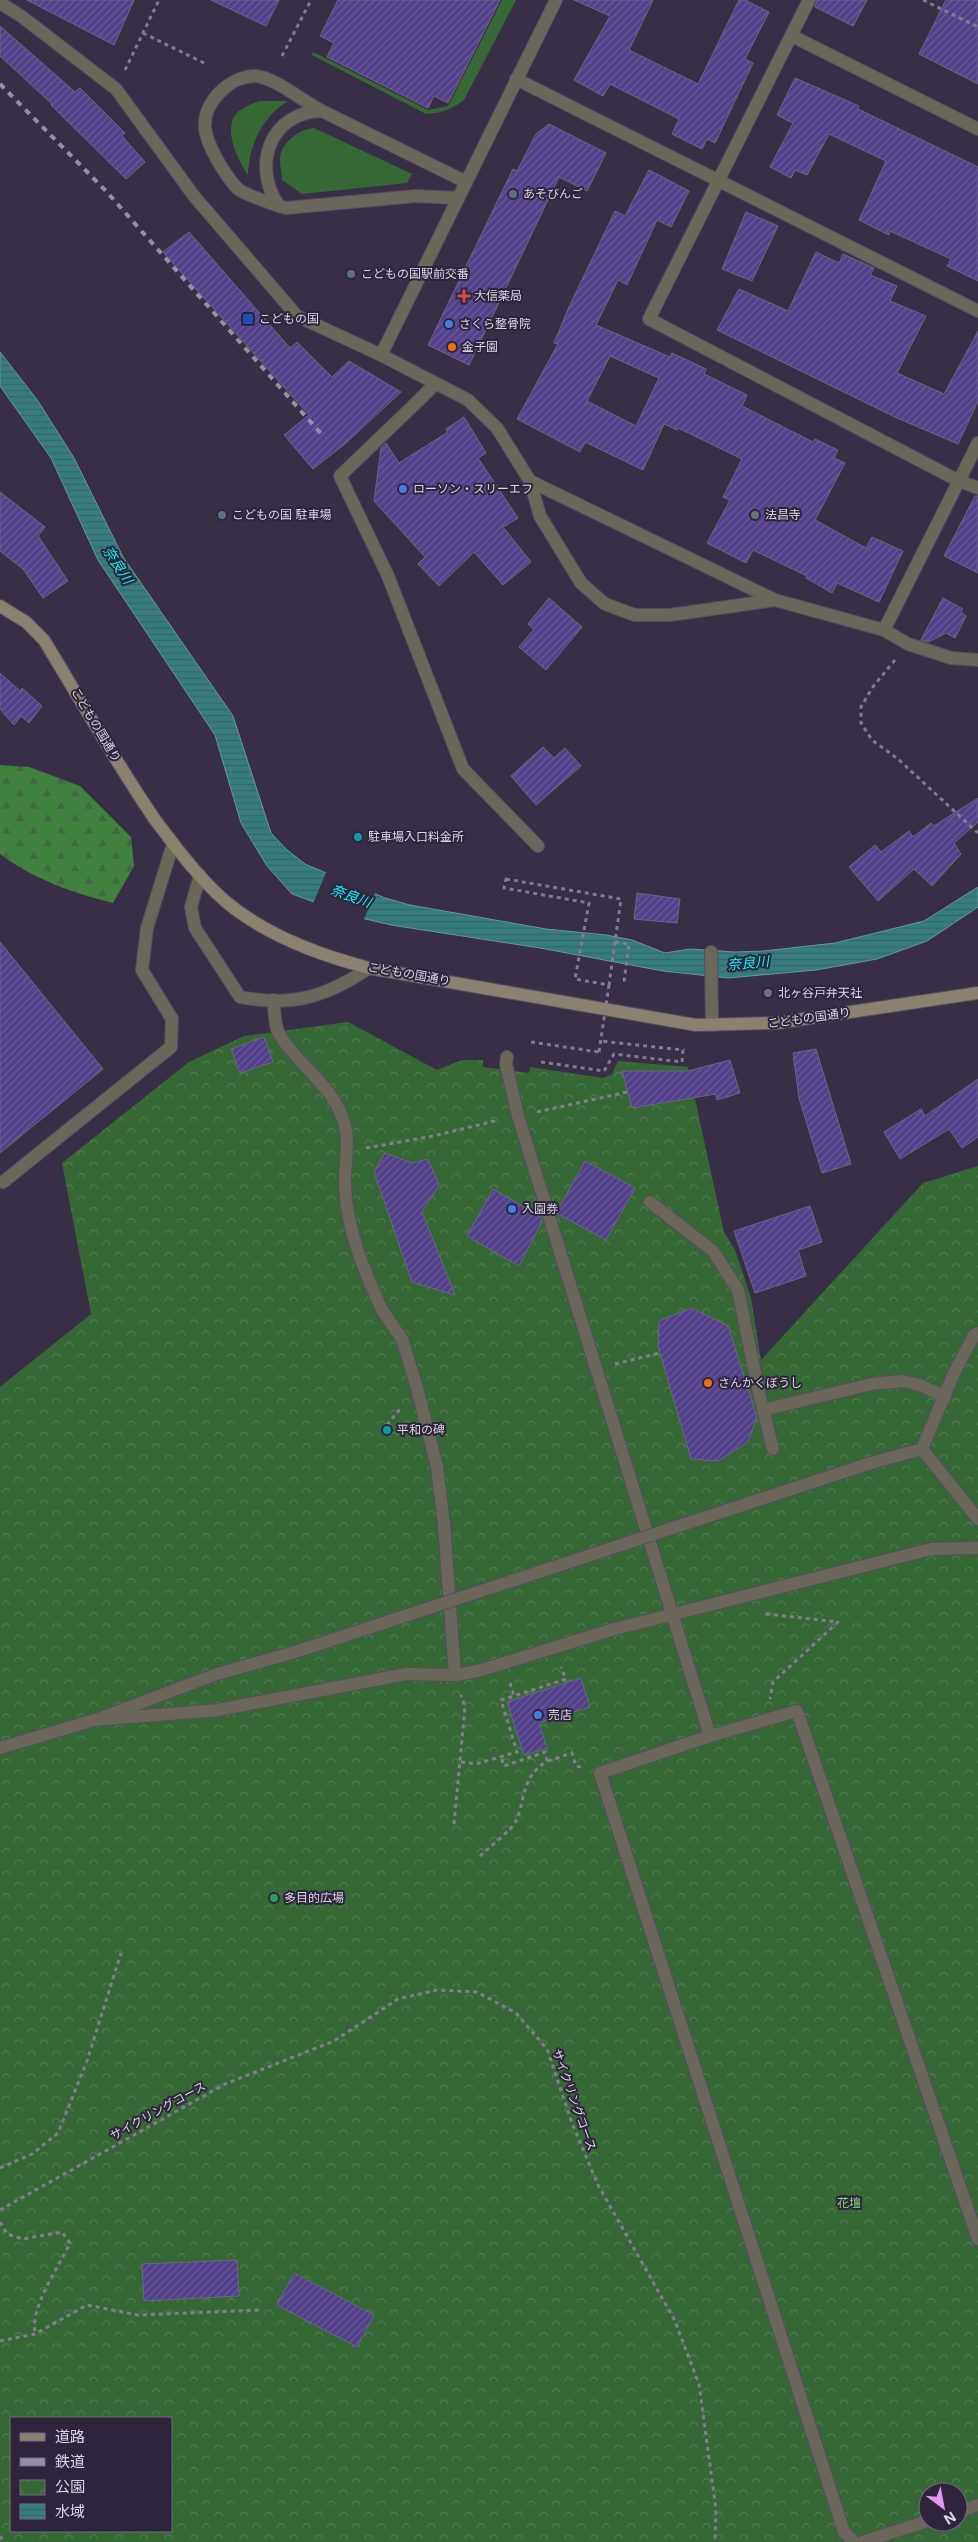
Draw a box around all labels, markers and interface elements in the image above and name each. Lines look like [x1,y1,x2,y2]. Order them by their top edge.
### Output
place label: あそびんご [523,186,583,201]
marker: あそびんご [507,188,519,200]
place label: こどもの国駅前交番 [361,266,469,281]
marker: こどもの国駅前交番 [345,268,357,280]
place label: 大信薬局 [474,288,522,303]
marker: 大信薬局 [458,290,470,302]
place label: こどもの国 [259,311,319,326]
marker: こどもの国 [241,312,255,326]
place label: さくら整骨院 [459,316,531,331]
marker: さくら整骨院 [443,318,455,330]
place label: 金子園 [462,339,498,354]
marker: 金子園 [446,341,458,353]
place label: ローソン・スリーエフ [413,481,533,496]
marker: ローソン・スリーエフ [397,483,409,495]
place label: こどもの国 駐車場 [232,507,331,522]
place label: 法昌寺 [765,507,801,522]
marker: こどもの国 駐車場 [216,509,228,521]
marker: 法昌寺 [749,509,761,521]
water label: 奈良川 [100,542,138,589]
street label: こどもの国通り [68,685,124,765]
place label: 駐車場入口料金所 [368,829,464,844]
marker: 駐車場入口料金所 [352,831,364,843]
water label: 奈良川 [329,880,376,911]
water label: 奈良川 [726,952,772,973]
street label: こどもの国通り [366,959,452,988]
place label: 北ヶ谷戸弁天社 [778,985,862,1000]
marker: 北ヶ谷戸弁天社 [762,987,774,999]
street label: こどもの国通り [766,1004,852,1031]
place label: 入園券 [522,1201,558,1216]
marker: 入園券 [506,1203,518,1215]
place label: さんかくぼうし [718,1375,802,1390]
marker: さんかくぼうし [702,1377,714,1389]
place label: 平和の碑 [397,1422,445,1437]
marker: 平和の碑 [381,1424,393,1436]
place label: 売店 [548,1707,572,1722]
marker: 売店 [532,1709,544,1721]
place label: 多目的広場 [284,1890,344,1905]
marker: 多目的広場 [268,1892,280,1904]
street label: サイクリングコース [549,2047,600,2153]
street label: サイクリングコース [107,2078,208,2143]
park label: 花壇 [837,2195,861,2210]
legend [10,2417,172,2532]
text: 道路 [55,2427,85,2446]
text: 鉄道 [55,2452,85,2471]
text: 公園 [55,2477,85,2496]
north arrow [918,2482,968,2532]
text: 水域 [55,2502,85,2521]
text: N [941,2508,959,2528]

